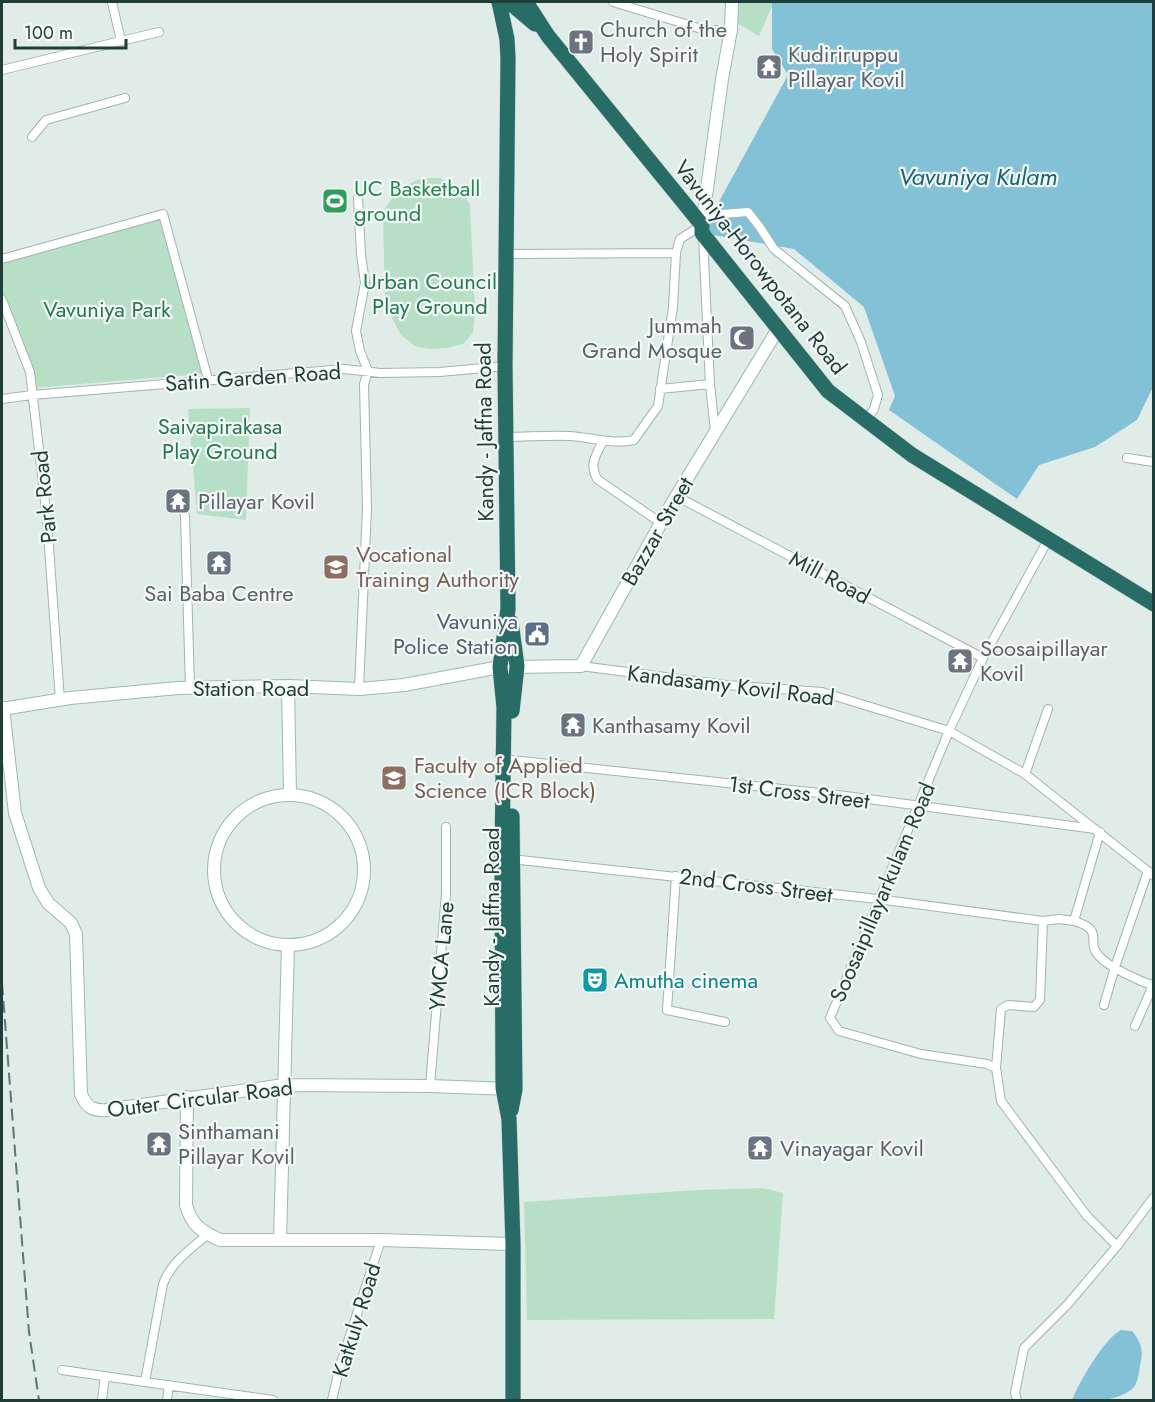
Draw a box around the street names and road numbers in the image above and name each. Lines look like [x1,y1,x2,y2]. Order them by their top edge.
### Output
street label: Vavuniya-Horowpotana Road [667,153,855,381]
street label: Kandy - Jaffna Road [466,342,502,522]
street label: Satin Garden Road [164,355,342,399]
street label: Park Road [23,449,65,545]
street label: Bazzar Street [613,470,701,591]
street label: Mill Road [784,542,876,612]
street label: Kandasamy Kovil Road [626,656,836,714]
street label: Station Road [193,672,309,704]
street label: 1st Cross Street [727,767,872,817]
street label: Soosaipillayarkulam Road [821,777,943,1007]
street label: Kandy - Jaffna Road [475,827,507,1007]
street label: 2nd Cross Street [677,860,835,910]
street label: YMCA Lane [420,900,462,1012]
street label: Outer Circular Road [105,1071,295,1125]
street label: Katkuly Road [323,1259,389,1381]

